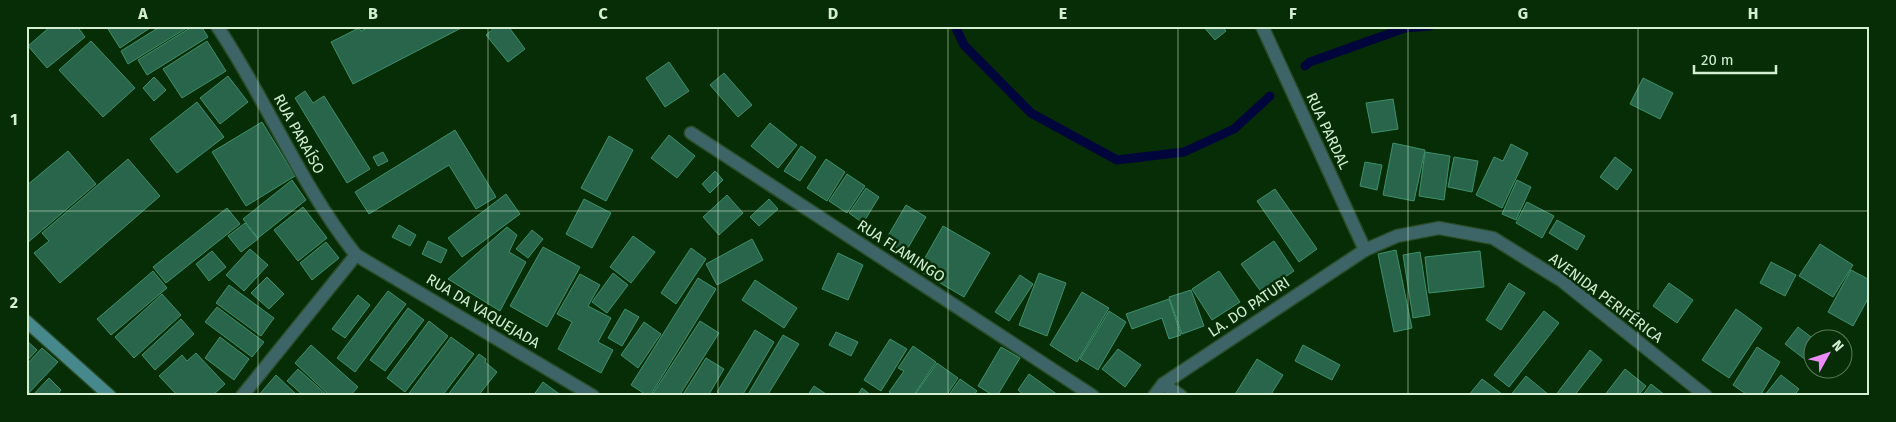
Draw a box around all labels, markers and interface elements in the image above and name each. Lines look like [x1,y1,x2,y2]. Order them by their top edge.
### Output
text: A [137,4,148,23]
text: B [368,4,378,23]
text: C [598,4,608,23]
text: D [828,4,838,23]
text: E [1059,4,1067,23]
text: F [1289,4,1297,23]
text: G [1518,4,1528,23]
text: H [1748,4,1758,23]
scale bar [1694,42,1776,74]
text: 20 m [1701,51,1734,69]
street label: RUA PARDAL [1302,90,1354,173]
street label: RUA PARAÍSO [270,91,328,177]
text: 1 [10,110,18,129]
street label: RUA FLAMINGO [854,216,948,286]
street label: AVENIDA PERIFÉRICA [1546,249,1667,347]
street label: RUA DA VAQUEJADA [423,270,543,352]
street label: LA. DO PATURI [1205,273,1293,341]
text: 2 [10,293,18,312]
north arrow [1804,330,1854,380]
text: N [1828,337,1847,355]

